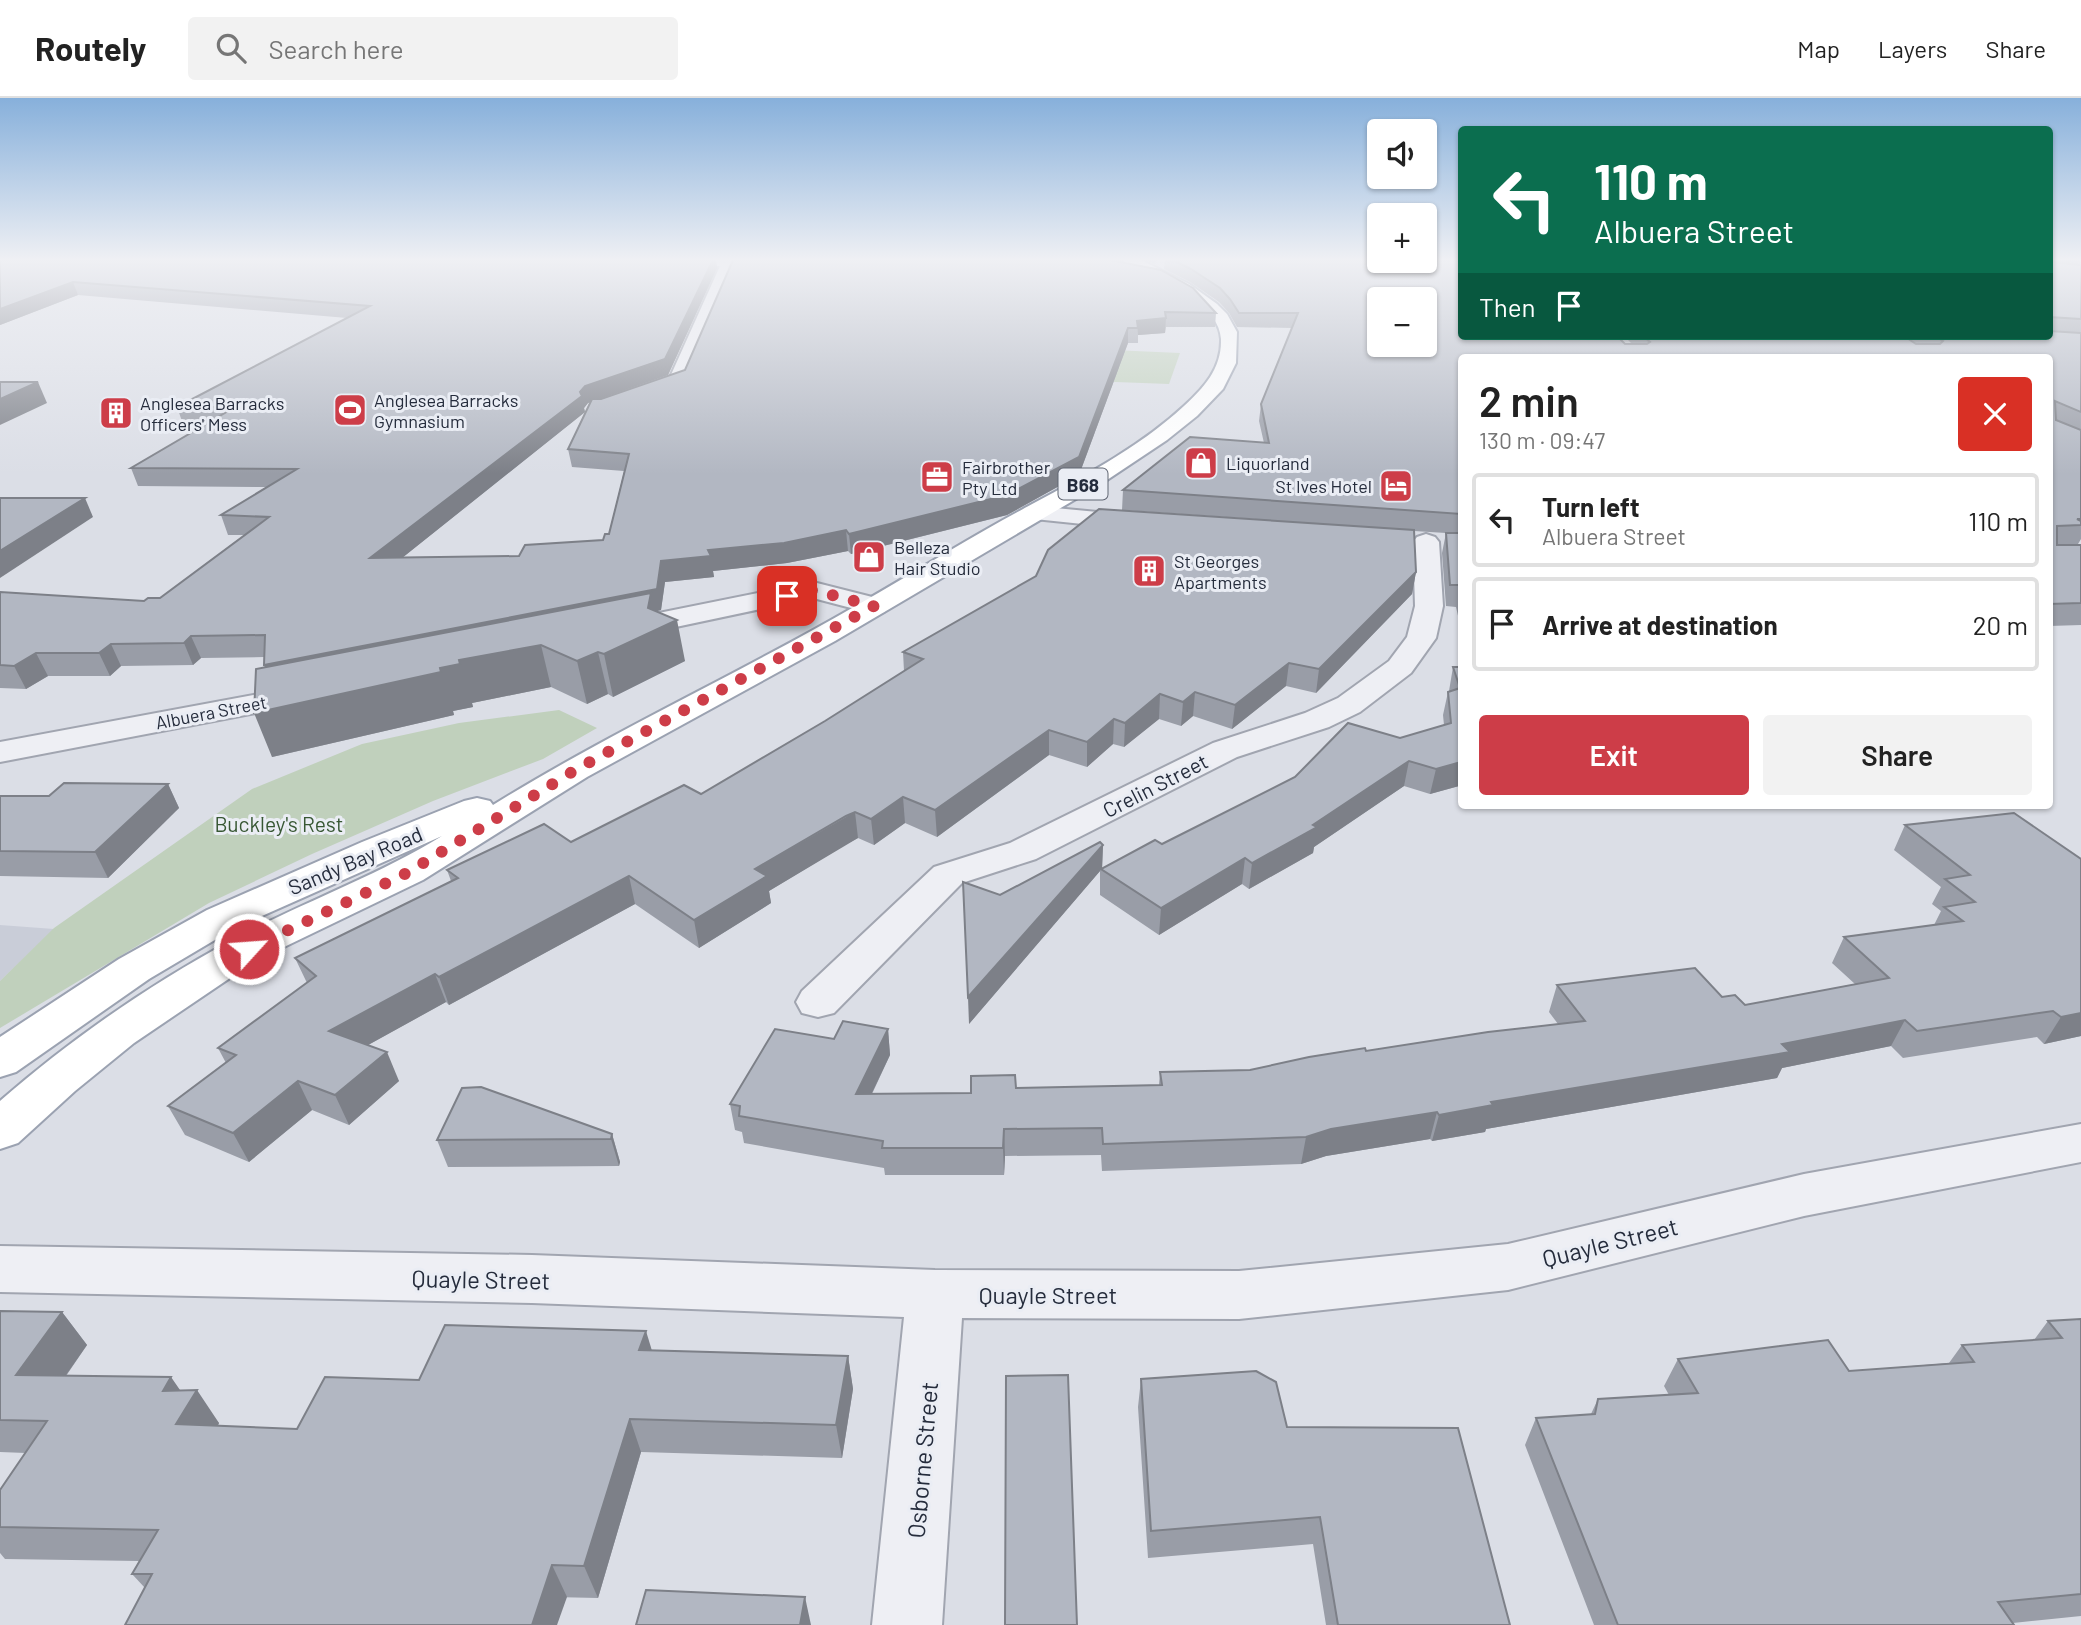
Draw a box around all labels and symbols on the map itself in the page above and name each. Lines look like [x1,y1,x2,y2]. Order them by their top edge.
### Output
place label: Anglesea Barracks Gymnasium [374,389,518,432]
sports icon: Anglesea Barracks Gymnasium [331,391,369,429]
place label: Anglesea Barracks Officers' Mess [140,392,284,435]
building icon: Anglesea Barracks Officers' Mess [97,394,135,432]
shop icon: Liquorland [1182,444,1220,482]
place label: Liquorland [1226,452,1310,474]
place label: Fairbrother Pty Ltd [962,456,1051,499]
office icon: Fairbrother Pty Ltd [918,458,956,496]
hotel icon: St Ives Hotel [1377,467,1415,505]
road number: B68 [1058,468,1108,500]
place label: St Ives Hotel [1275,475,1372,497]
place label: Belleza Hair Studio [894,536,981,579]
shop icon: Belleza Hair Studio [850,538,888,576]
place label: St Georges Apartments [1174,550,1267,593]
building icon: St Georges Apartments [1130,552,1168,590]
pin [757,566,817,626]
street label: Albuera Street [154,690,268,734]
street label: Crelin Street [1098,748,1212,822]
park label: Buckley's Rest [214,811,344,836]
street label: Sandy Bay Road [284,820,426,900]
position arrow [212,912,286,986]
street label: Quayle Street [1539,1211,1681,1273]
street label: Quayle Street [411,1263,551,1295]
street label: Quayle Street [979,1280,1117,1309]
street label: Osborne Street [901,1380,943,1540]

